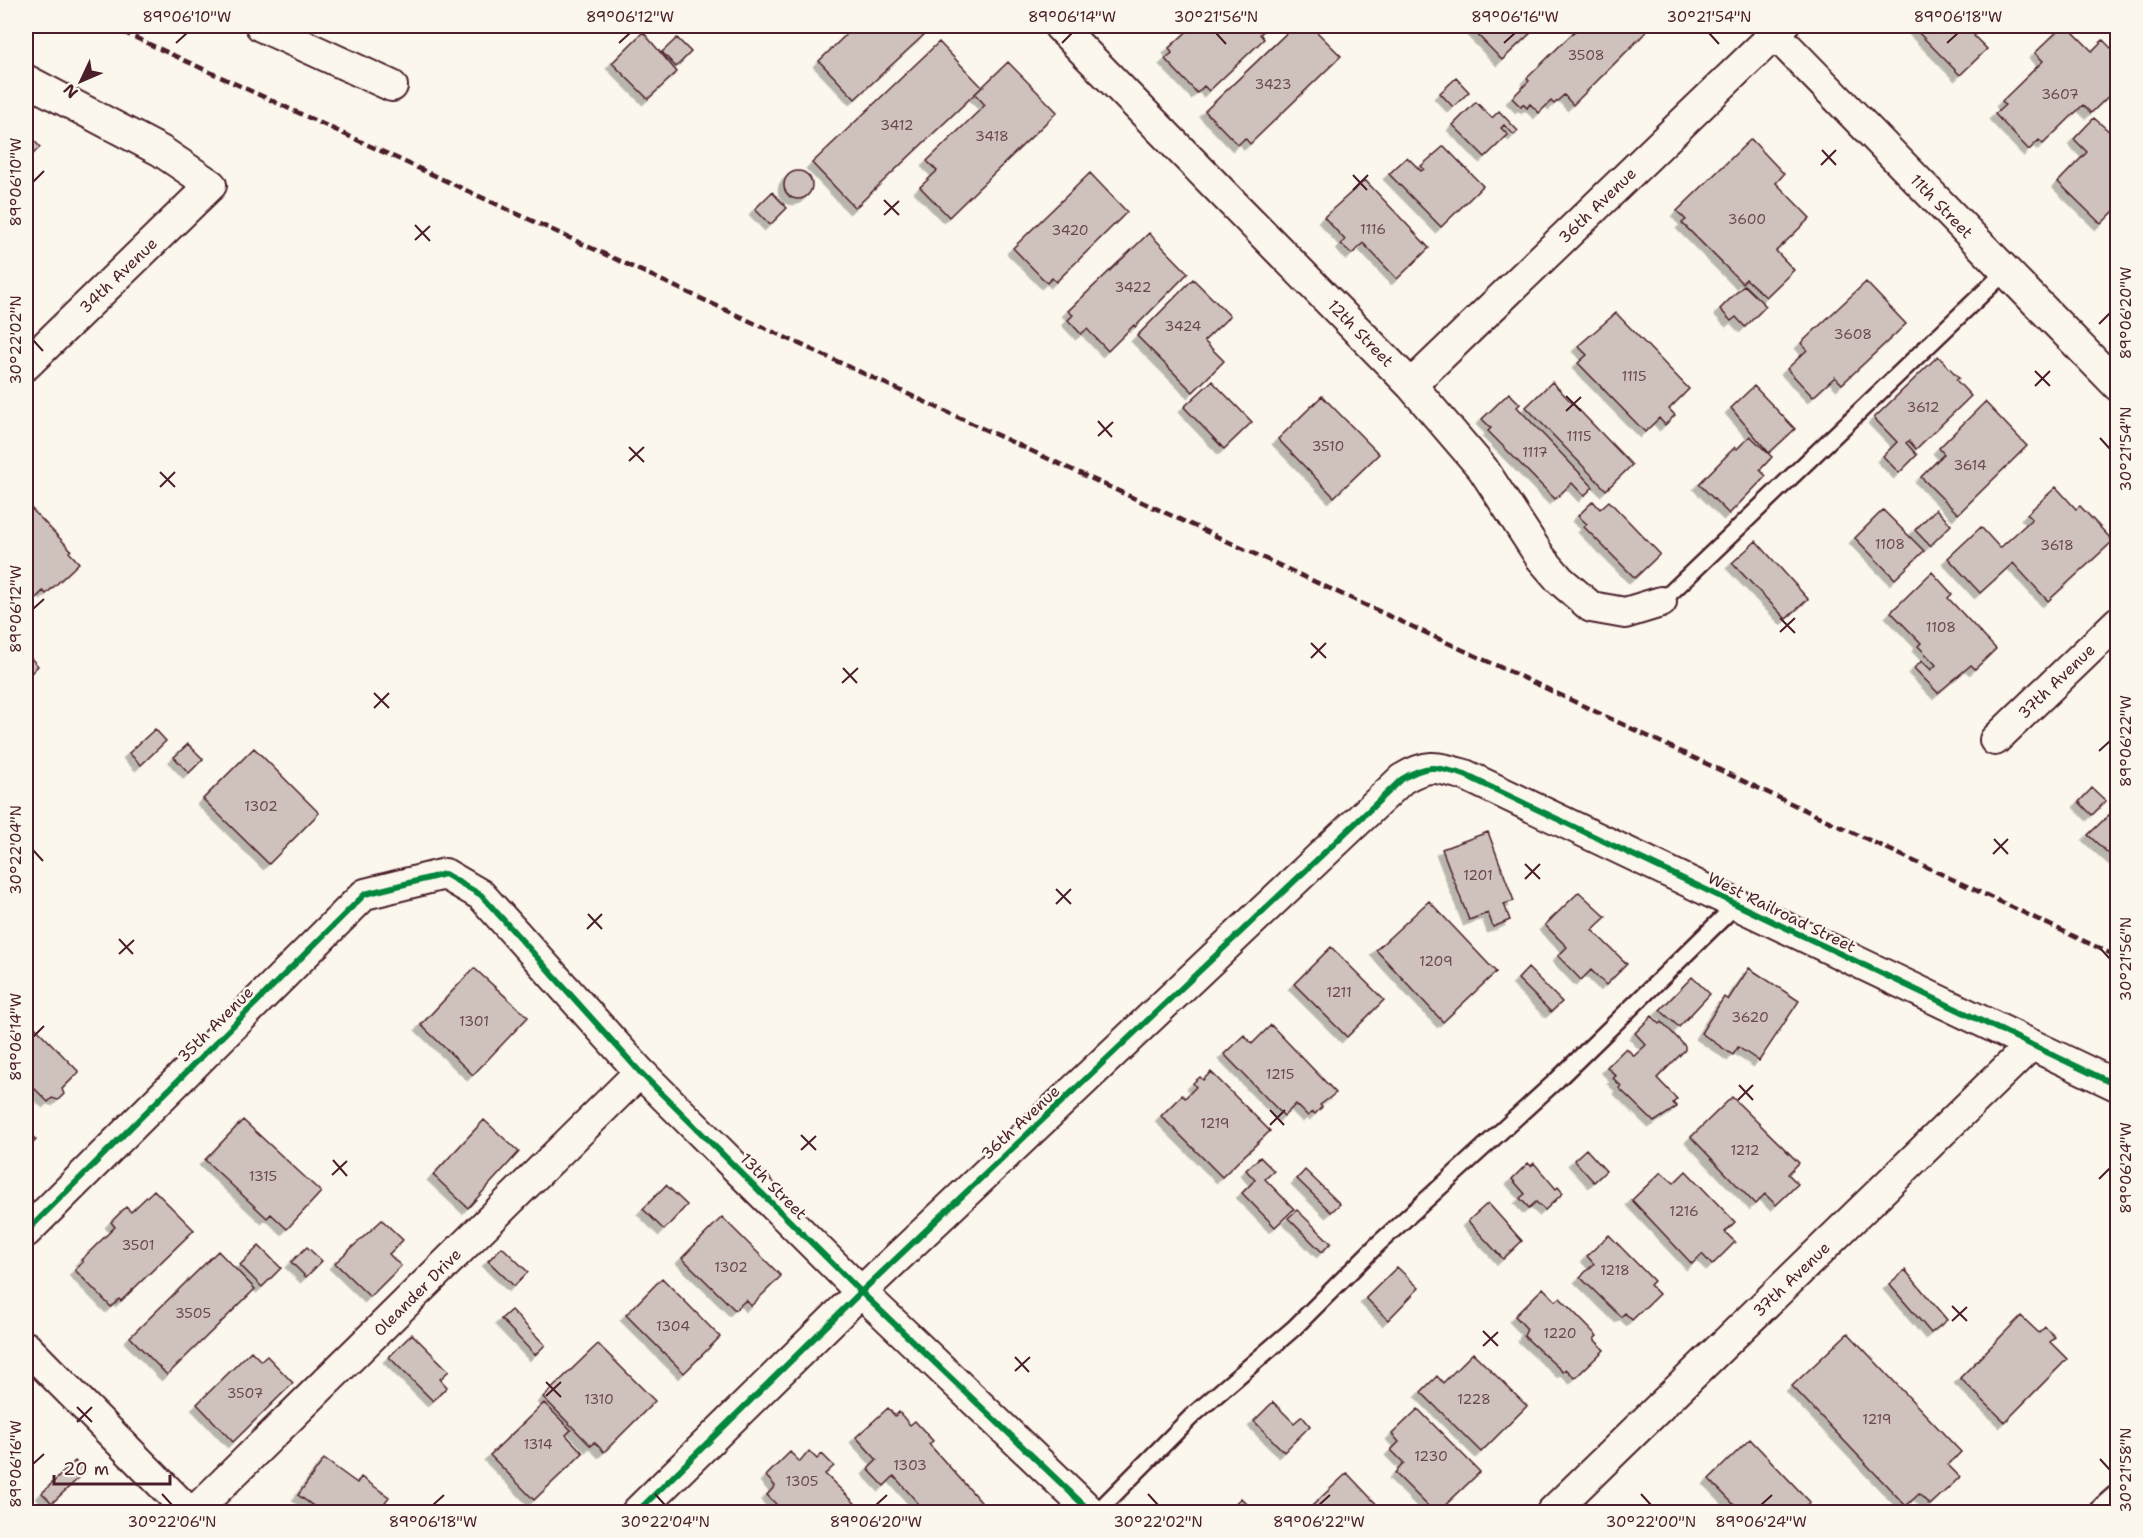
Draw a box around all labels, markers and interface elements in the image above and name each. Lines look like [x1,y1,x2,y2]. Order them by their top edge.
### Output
text: 89°06'10"W [143,7,231,27]
text: 89°06'12"W [586,7,674,27]
text: 89°06'14"W [1028,7,1116,27]
text: 30°21'56"N [1174,7,1258,27]
text: 89°06'16"W [1471,7,1559,27]
text: 30°21'54"N [1666,7,1752,27]
text: 89°06'18"W [1914,7,2002,27]
house number: 3508 [1567,46,1605,64]
north arrow [51,51,111,111]
house number: 3423 [1255,75,1291,93]
text: N [59,79,83,103]
house number: 3607 [2041,85,2079,103]
house number: 3412 [880,116,914,134]
house number: 3418 [975,127,1009,145]
text: 89°06'10"W [6,138,26,226]
street label: 36th Avenue [1554,163,1641,248]
street label: 11th Street [1906,170,1978,243]
house number: 3600 [1728,210,1766,228]
house number: 1116 [1360,220,1386,238]
house number: 3420 [1051,221,1089,239]
street label: 34th Avenue [75,233,162,318]
text: 89°06'20"W [2116,267,2136,359]
house number: 3422 [1115,278,1152,296]
text: 30°22'02"N [6,295,26,385]
street label: 12th Street [1323,295,1398,372]
house number: 3424 [1165,317,1202,335]
house number: 3608 [1834,325,1872,343]
house number: 1115 [1622,367,1646,385]
house number: 3612 [1906,398,1940,416]
text: 30°21'54"N [2116,406,2136,492]
house number: 1115 [1567,427,1591,445]
house number: 3510 [1312,437,1344,455]
house number: 1117 [1522,443,1548,461]
house number: 3614 [1953,456,1987,474]
house number: 1108 [1875,535,1905,553]
house number: 3618 [2040,536,2074,554]
text: 89°06'12"W [6,565,26,653]
house number: 1108 [1926,618,1956,636]
street label: 37th Avenue [2013,639,2099,723]
text: 89°06'22"W [2116,695,2136,787]
house number: 1302 [244,797,278,815]
text: 30°22'04"N [6,805,26,895]
house number: 1201 [1463,866,1493,884]
street label: West Railroad Street [1704,867,1859,957]
text: 30°21'56"N [2116,917,2136,1001]
house number: 1209 [1419,952,1453,970]
street label: 35th Avenue [173,982,258,1067]
house number: 1211 [1326,983,1352,1001]
text: 89°06'14"W [6,993,26,1081]
house number: 3620 [1731,1008,1769,1026]
house number: 1301 [459,1012,489,1030]
house number: 1215 [1266,1065,1294,1083]
street label: 36th Avenue [977,1080,1064,1164]
house number: 1219 [1200,1114,1230,1132]
text: 89°06'24"W [2116,1122,2136,1214]
house number: 1212 [1730,1141,1760,1159]
street label: 13th Street [736,1148,812,1224]
house number: 1315 [249,1167,277,1185]
house number: 1216 [1669,1202,1699,1220]
house number: 3501 [121,1236,155,1254]
street label: 37th Avenue [1748,1237,1834,1321]
street label: Oleander Drive [369,1244,466,1341]
house number: 1302 [714,1258,748,1276]
house number: 1218 [1600,1261,1630,1279]
house number: 3505 [175,1304,211,1322]
house number: 1304 [656,1317,690,1335]
house number: 1220 [1543,1324,1577,1342]
house number: 3507 [227,1384,263,1402]
house number: 1310 [584,1390,614,1408]
house number: 1228 [1457,1390,1491,1408]
house number: 1219 [1862,1410,1892,1428]
text: 89°06'16"W [6,1420,26,1508]
text: 30°21'58"N [2116,1427,2136,1513]
house number: 1314 [523,1435,553,1453]
house number: 1230 [1414,1447,1448,1465]
scale bar [54,1448,170,1486]
house number: 1303 [893,1456,927,1474]
text: 20 m [63,1457,109,1481]
house number: 1305 [786,1472,818,1490]
text: 30°22'06"N [127,1512,217,1532]
text: 89°06'18"W [389,1512,477,1532]
text: 30°22'04"N [620,1512,710,1532]
text: 89°06'20"W [830,1512,922,1532]
text: 30°22'02"N [1113,1512,1203,1532]
text: 89°06'22"W [1273,1512,1365,1532]
text: 30°22'00"N [1606,1512,1696,1532]
text: 89°06'24"W [1715,1512,1807,1532]

